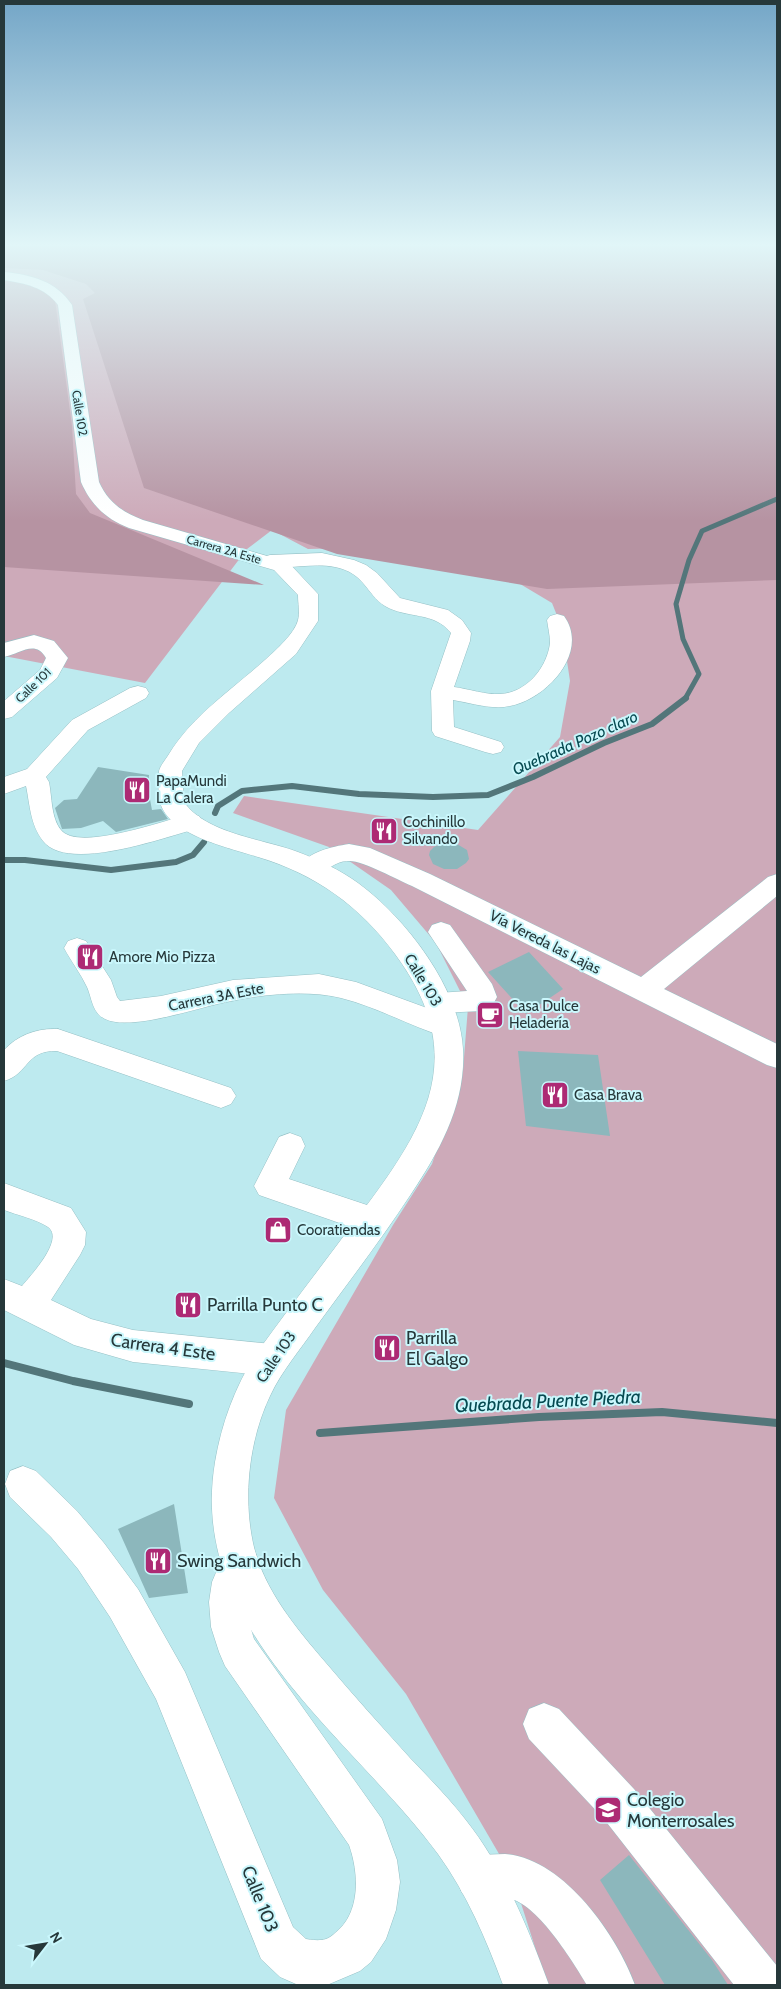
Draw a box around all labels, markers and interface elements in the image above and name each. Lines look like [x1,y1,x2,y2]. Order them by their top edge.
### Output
street label: Calle 102 [69,389,91,437]
street label: Carrera 2A Este [185,531,263,567]
street label: Calle 101 [12,664,54,706]
water label: Quebrada Pozo claro [509,707,641,779]
place label: PapaMundi La Calera [156,772,227,807]
restaurant icon: PapaMundi La Calera [122,775,152,805]
place label: Cochinillo Silvando [403,813,465,848]
restaurant icon: Cochinillo Silvando [369,816,399,846]
street label: Vía Vereda las Lajas [486,906,604,978]
restaurant icon: Amore Mio Pizza [75,942,105,972]
place label: Amore Mio Pizza [109,948,216,966]
street label: Calle 103 [400,951,446,1009]
street label: Carrera 3A Este [167,979,265,1015]
place label: Casa Dulce Heladería [509,997,579,1032]
cafe icon: Casa Dulce Heladería [475,1000,505,1030]
restaurant icon: Casa Brava [540,1080,570,1110]
place label: Casa Brava [574,1086,643,1104]
shop icon: Cooratiendas [263,1215,293,1245]
place label: Cooratiendas [297,1221,380,1239]
restaurant icon: Parrilla Punto C [173,1290,203,1320]
place label: Parrilla Punto C [207,1294,323,1316]
place label: Parrilla El Galgo [406,1327,468,1370]
street label: Calle 103 [252,1328,300,1386]
street label: Carrera 4 Este [109,1329,217,1365]
restaurant icon: Parrilla El Galgo [372,1333,402,1363]
water label: Quebrada Puente Piedra [454,1385,642,1417]
restaurant icon: Swing Sandwich [143,1546,173,1576]
place label: Swing Sandwich [177,1550,301,1572]
place label: Colegio Monterrosales [627,1789,734,1832]
school or university icon: Colegio Monterrosales [593,1795,623,1825]
street label: Calle 103 [237,1863,283,1935]
north arrow [20,1919,70,1969]
text: N [46,1928,66,1946]

